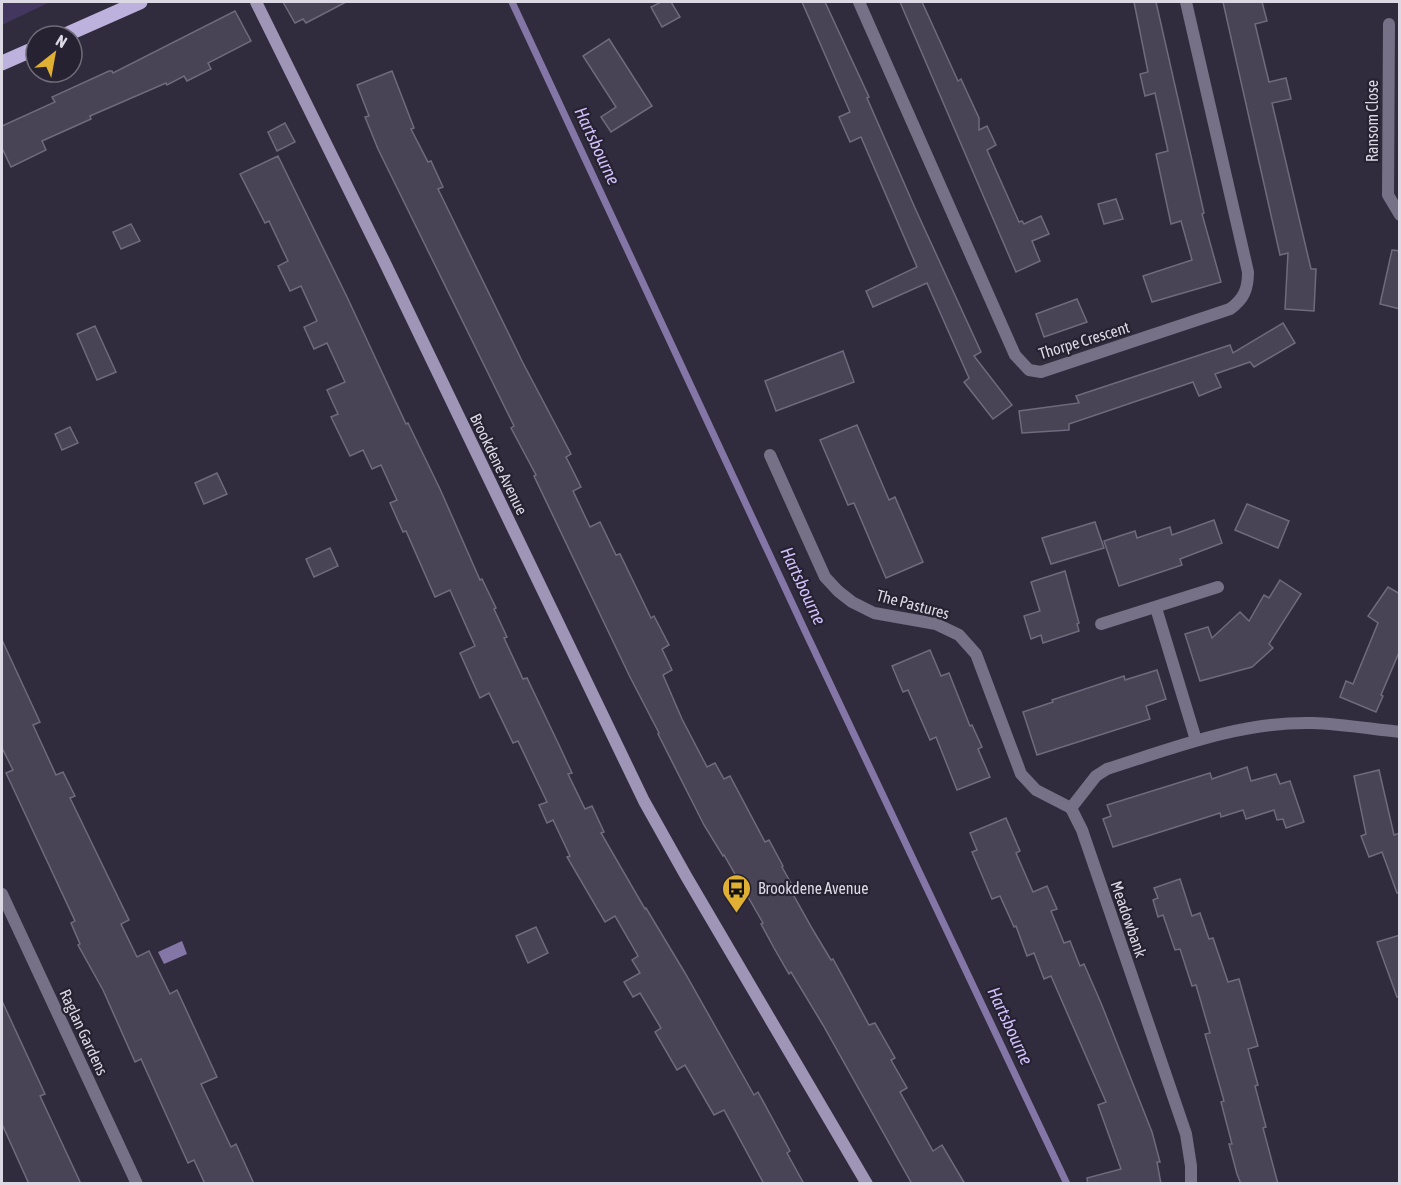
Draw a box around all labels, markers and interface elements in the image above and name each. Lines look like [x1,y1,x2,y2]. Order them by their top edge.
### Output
north arrow [24,24,84,84]
text: N [53,31,70,51]
street label: Ransom Close [1363,80,1381,162]
water label: Hartsbourne [570,104,625,188]
street label: Thorpe Crescent [1036,318,1132,363]
street label: Brookdene Avenue [467,410,531,518]
water label: Hartsbourne [776,544,831,628]
street label: The Pastures [875,586,952,622]
bus stop icon: Brookdene Avenue [721,872,753,914]
street label: Meadowbank [1108,878,1150,960]
place label: Brookdene Avenue [758,879,868,897]
water label: Hartsbourne [983,984,1038,1068]
street label: Raglan Gardens [55,986,112,1079]

